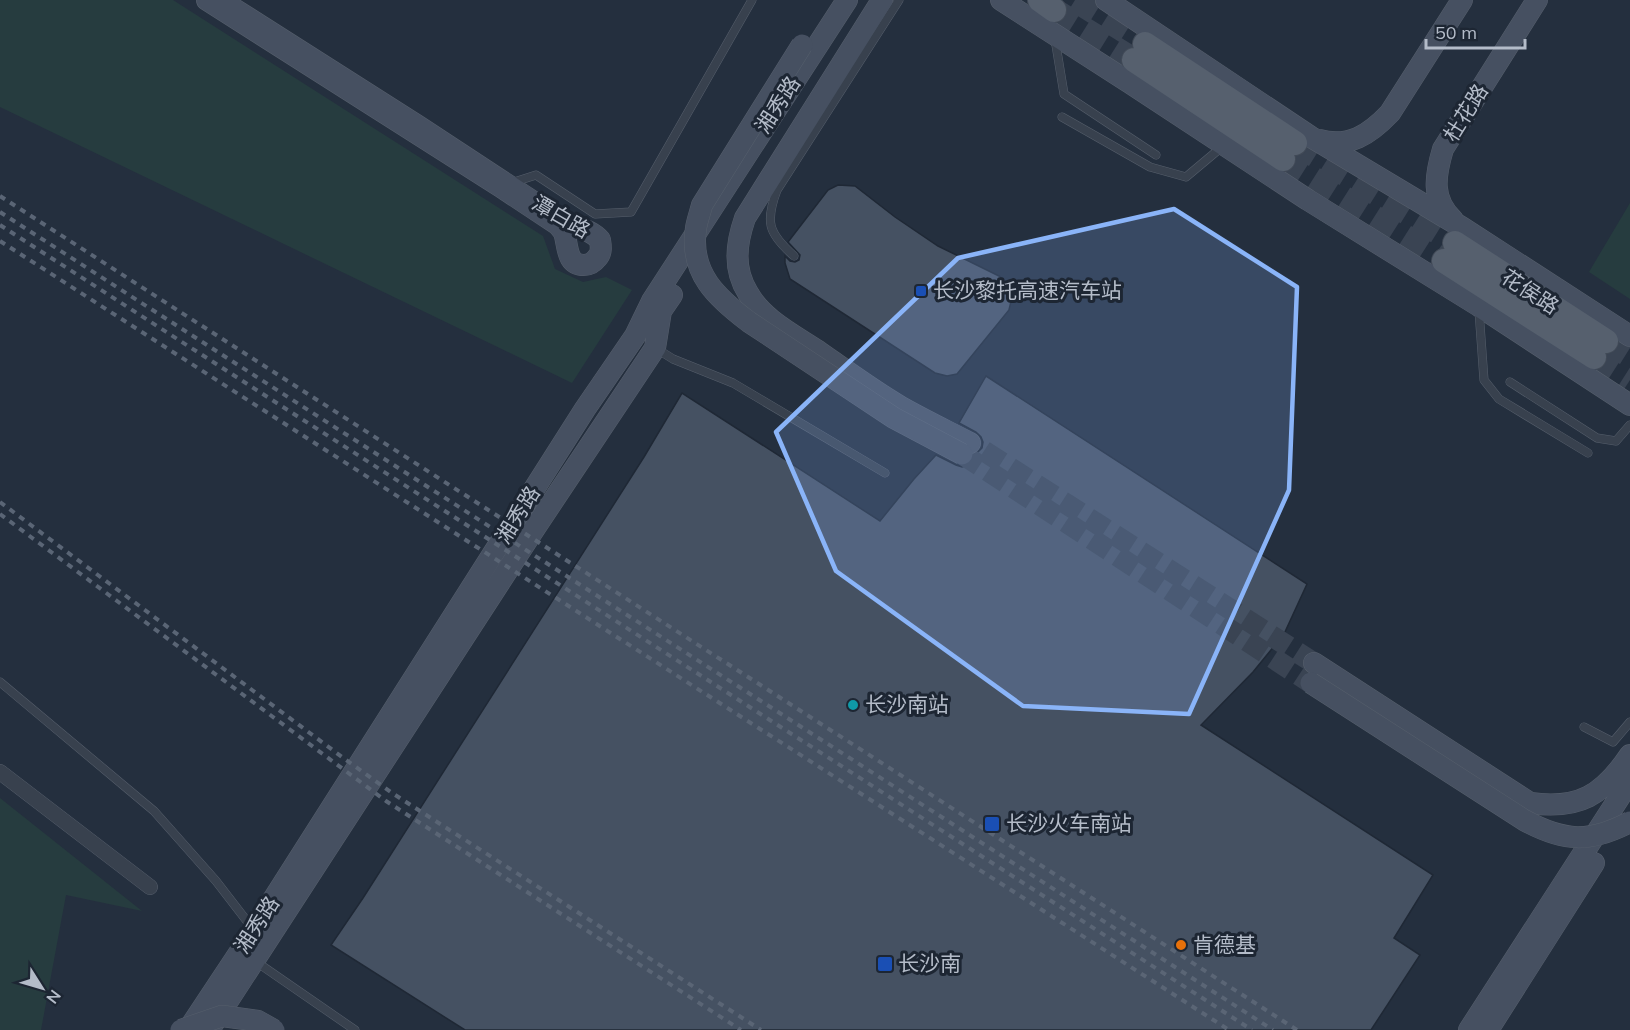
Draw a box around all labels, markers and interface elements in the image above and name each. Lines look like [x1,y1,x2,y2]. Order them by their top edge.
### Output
scale bar [1426,12,1525,50]
text: 50 m [1435,21,1477,44]
street label: 湘秀路 [749,71,805,138]
street label: 杜花路 [1437,79,1493,146]
street label: 潭白路 [528,189,595,243]
street label: 花侯路 [1497,263,1564,319]
place label: 长沙黎托高速汽车站 [933,277,1122,303]
marker: 长沙黎托高速汽车站 [914,284,928,298]
street label: 湘秀路 [489,481,545,548]
place label: 长沙南站 [865,691,949,717]
marker: 长沙南站 [846,698,860,712]
place label: 长沙火车南站 [1006,810,1132,836]
marker: 长沙火车南站 [983,815,1001,833]
street label: 湘秀路 [228,891,284,958]
place label: 肯德基 [1193,931,1256,957]
marker: 肯德基 [1174,938,1188,952]
place label: 长沙南 [898,950,961,976]
marker: 长沙南 [876,955,894,973]
north arrow [12,958,72,1018]
text: N [42,986,66,1008]

